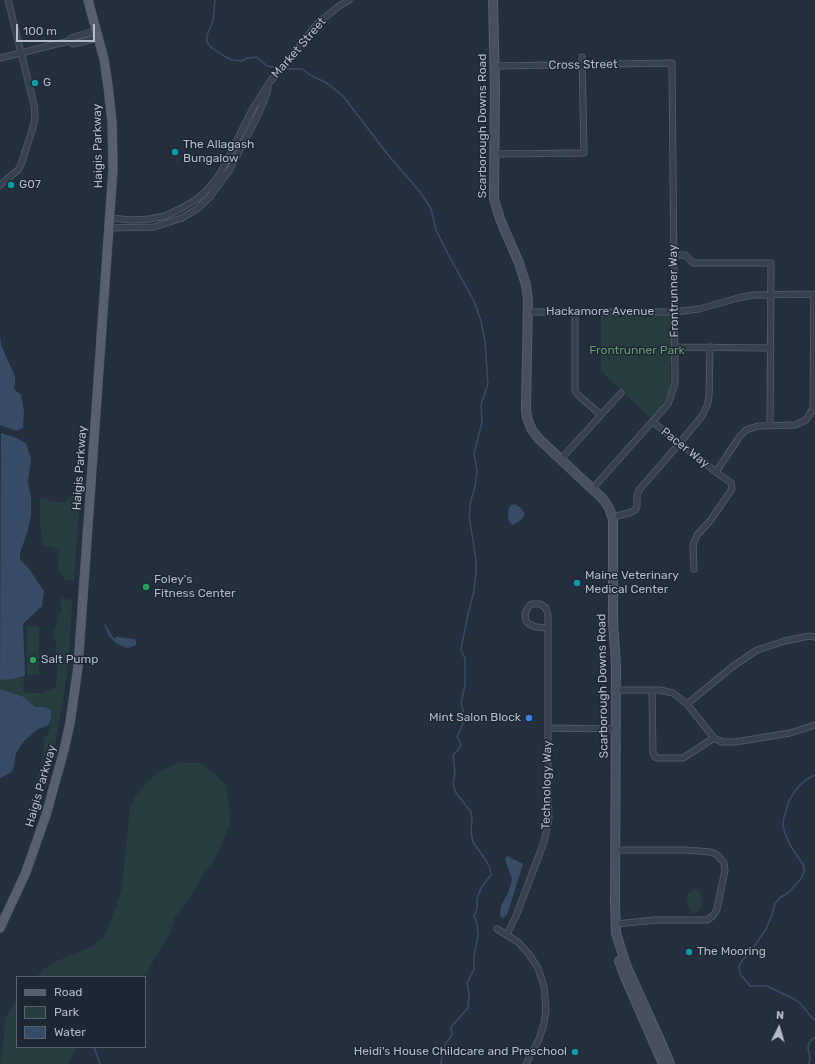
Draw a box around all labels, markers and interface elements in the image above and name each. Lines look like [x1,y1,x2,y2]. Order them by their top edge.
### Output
street label: Market Street [269,15,329,81]
scale bar [18,16,97,42]
text: 100 m [23,24,57,38]
street label: Scarborough Downs Road [476,54,490,198]
street label: Cross Street [548,57,618,73]
place label: G [43,76,51,90]
marker: G [30,78,40,88]
street label: Haigis Parkway [90,104,106,188]
place label: The Allagash Bungalow [183,138,254,166]
marker: The Allagash Bungalow [170,147,180,157]
place label: G07 [19,178,41,192]
marker: G07 [6,180,16,190]
street label: Frontrunner Way [666,244,682,338]
street label: Hackamore Avenue [546,305,654,319]
park label: Frontrunner Park [589,344,685,358]
street label: Haigis Parkway [70,425,90,511]
street label: Pacer Way [658,425,712,471]
place label: Maine Veterinary Medical Center [585,569,679,597]
place label: Foley's Fitness Center [154,573,236,601]
marker: Maine Veterinary Medical Center [572,578,582,588]
marker: Foley's Fitness Center [141,582,151,592]
street label: Scarborough Downs Road [595,614,611,758]
place label: Salt Pump [41,653,98,667]
marker: Salt Pump [28,655,38,665]
place label: Mint Salon Block [429,711,521,725]
marker: Mint Salon Block [524,713,534,723]
street label: Technology Way [539,740,555,830]
street label: Haigis Parkway [22,743,60,829]
place label: The Mooring [697,945,766,959]
marker: The Mooring [684,947,694,957]
legend [16,976,146,1048]
text: Road [54,985,82,999]
text: Park [54,1005,79,1019]
north arrow [759,1008,799,1048]
text: N [776,1009,785,1022]
text: Water [54,1025,86,1039]
place label: Heidi's House Childcare and Preschool [354,1045,567,1059]
marker: Heidi's House Childcare and Preschool [570,1047,580,1057]

